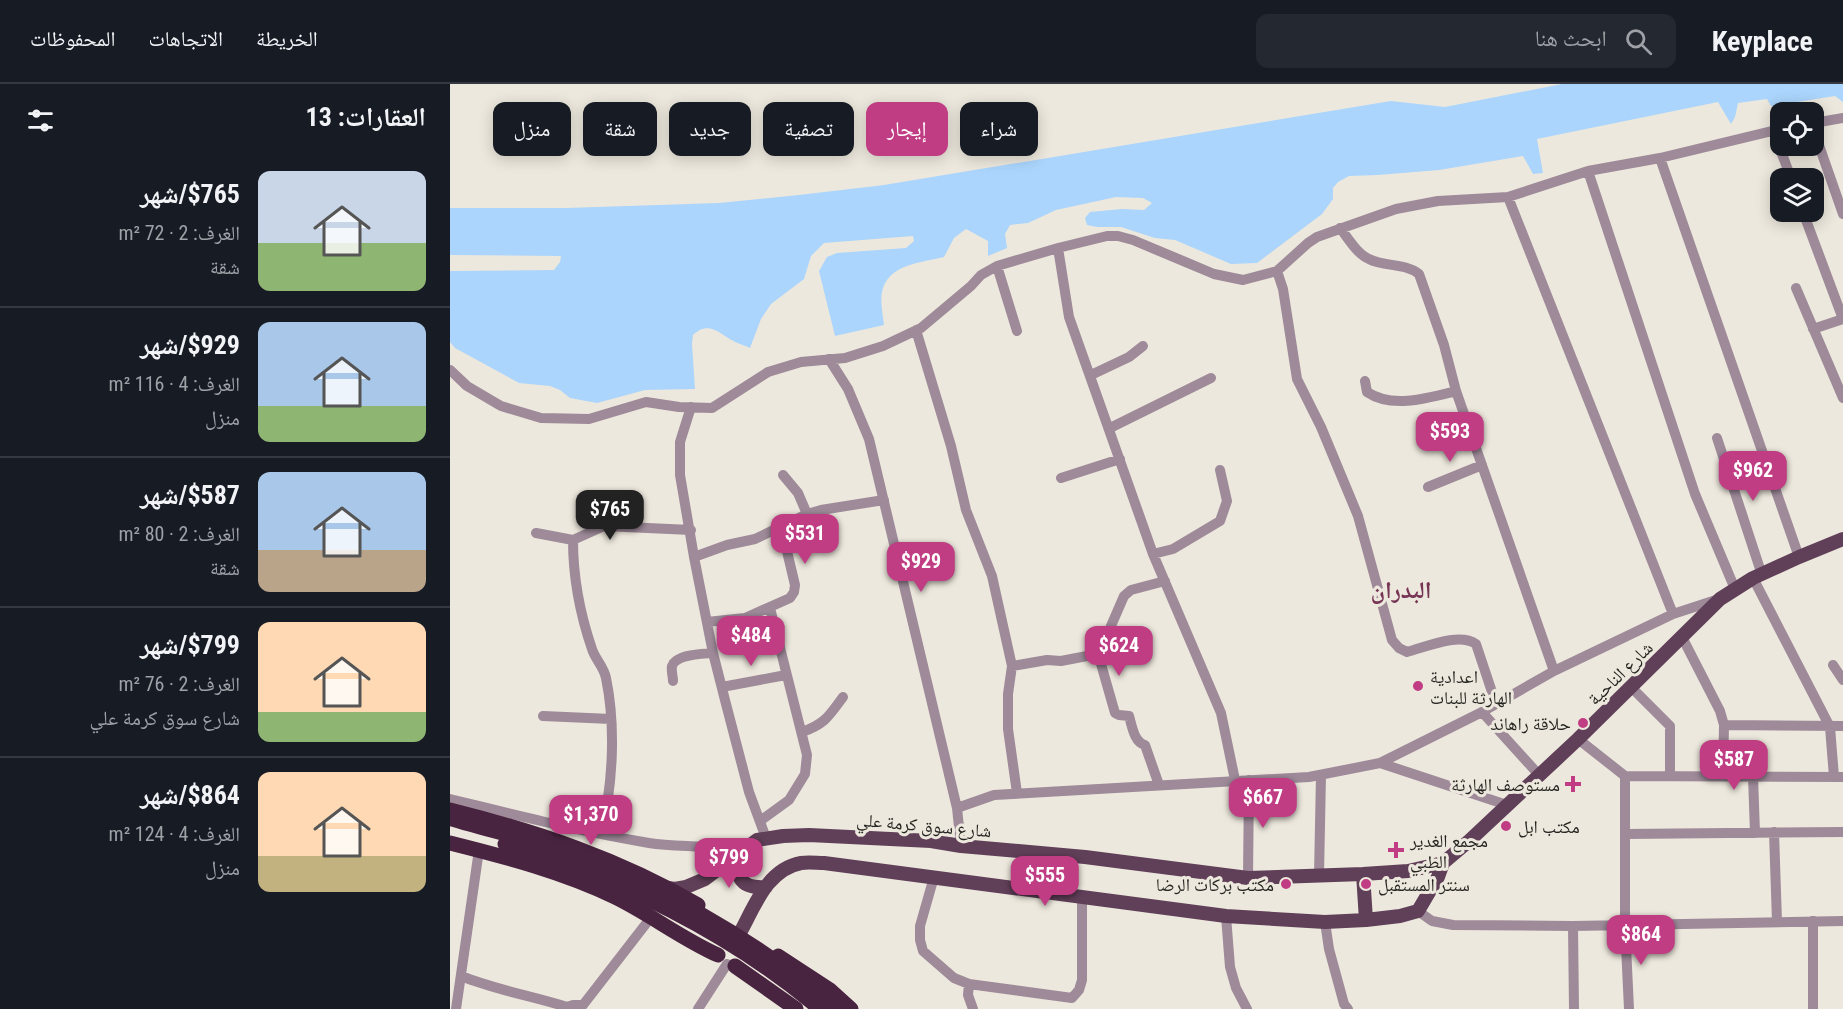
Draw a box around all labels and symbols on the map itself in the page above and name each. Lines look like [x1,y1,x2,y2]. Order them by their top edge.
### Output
pin: $593 [1414,412,1486,463]
pin: $962 [1717,451,1789,502]
pin: $765 [574,490,646,541]
pin: $531 [769,514,841,565]
pin: $929 [885,542,957,593]
district label: البدران [1370,576,1432,604]
pin: $484 [715,616,787,667]
pin: $624 [1083,626,1155,677]
street label: شارع الناحية [1583,637,1658,710]
place label: اعدادية الهارثة للبنات [1430,666,1512,708]
marker: اعدادية الهارثة للبنات [1411,679,1425,693]
place label: حلاقة راهاند [1490,713,1571,734]
marker: حلاقة راهاند [1576,716,1590,730]
pin: $587 [1698,740,1770,791]
place label: مستوصف الهارثة [1451,774,1560,795]
marker: مستوصف الهارثة [1564,775,1582,793]
pin: $667 [1227,778,1299,829]
pin: $1,370 [542,795,640,846]
street label: شارع سوق كرمة علي [855,809,992,846]
place label: مكتب ابل [1518,816,1580,838]
marker: مكتب ابل [1499,819,1513,833]
place label: مجمع الغدير الطبي [1409,830,1488,876]
pin: $799 [693,838,765,889]
marker: مجمع الغدير الطبي [1387,841,1405,859]
pin: $555 [1009,856,1081,907]
place label: مكتب بركات الرضا [1156,874,1274,895]
place label: سنتر المستقبل [1378,874,1470,896]
marker: مكتب بركات الرضا [1279,877,1293,891]
marker: سنتر المستقبل [1359,877,1373,891]
pin: $864 [1605,915,1677,966]

